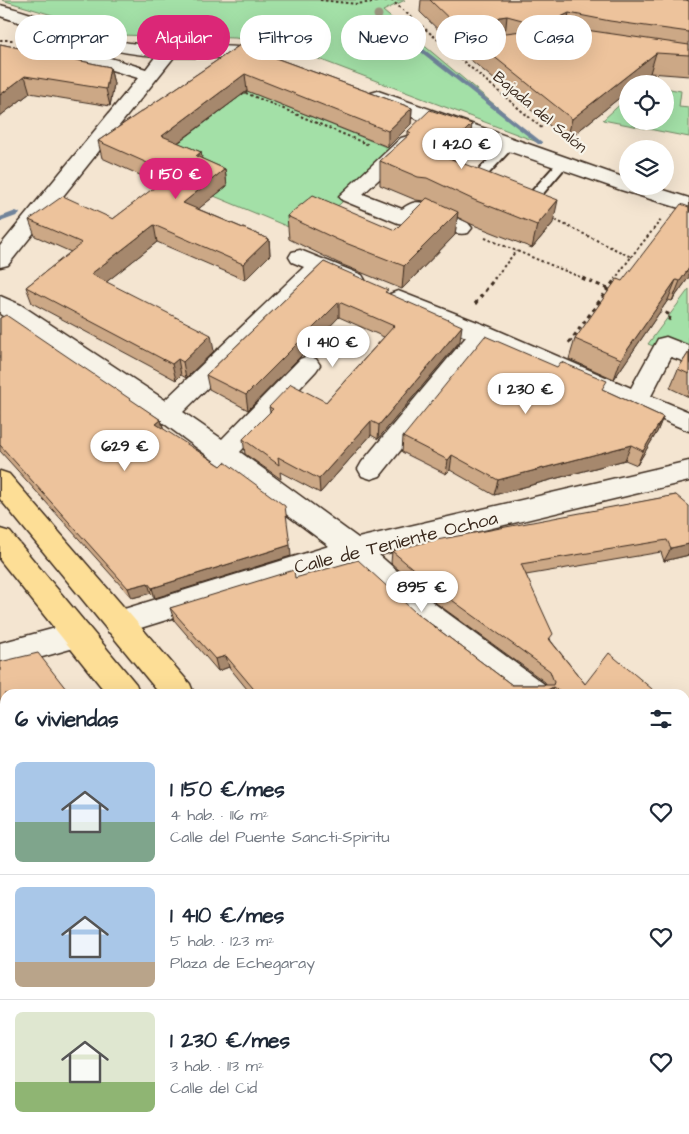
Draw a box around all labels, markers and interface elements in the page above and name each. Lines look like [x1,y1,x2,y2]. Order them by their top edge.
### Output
chip: Comprar [15,15,127,60]
chip: Alquilar [137,15,230,60]
chip: Filtros [240,15,331,60]
chip: Nuevo [341,15,426,60]
chip: Piso [436,15,506,60]
chip: Casa [516,15,592,60]
street label: Bajada del Salón [488,66,592,158]
map controls [619,75,674,195]
button: locate [619,75,674,130]
pin: 1 420 € [416,128,508,170]
text: 1 420 € [433,133,491,155]
button: layers [619,140,674,195]
pin: 1 150 € [130,158,222,200]
text: 1 150 € [150,163,202,185]
pin: 1 410 € [287,326,379,368]
text: 1 410 € [308,331,358,353]
pin: 1 230 € [480,372,572,415]
text: 1 230 € [499,378,553,400]
pin: 629 € [90,430,160,472]
text: 629 € [101,435,149,457]
street label: Calle de Teniente Ochoa [291,505,501,581]
pin: 895 € [387,570,457,613]
text: 895 € [397,576,447,598]
text: 6 viviendas [15,705,119,734]
icon: filters [647,705,675,733]
text: 1 150 €/mes [170,775,285,804]
icon: home [55,782,115,842]
icon: heart [647,798,675,826]
text: 4 hab. · 116 m² [170,804,269,826]
text: Calle del Puente Sancti-Spiritu [170,826,390,848]
text: 1 410 €/mes [170,901,284,930]
icon: home [55,907,115,967]
icon: heart [647,923,675,951]
text: 5 hab. · 123 m² [170,930,274,952]
text: Plaza de Echegaray [170,952,315,974]
text: 1 230 €/mes [170,1026,290,1055]
icon: home [55,1032,115,1092]
icon: heart [647,1048,675,1076]
text: 3 hab. · 113 m² [170,1055,264,1077]
text: Calle del Cid [170,1077,257,1099]

